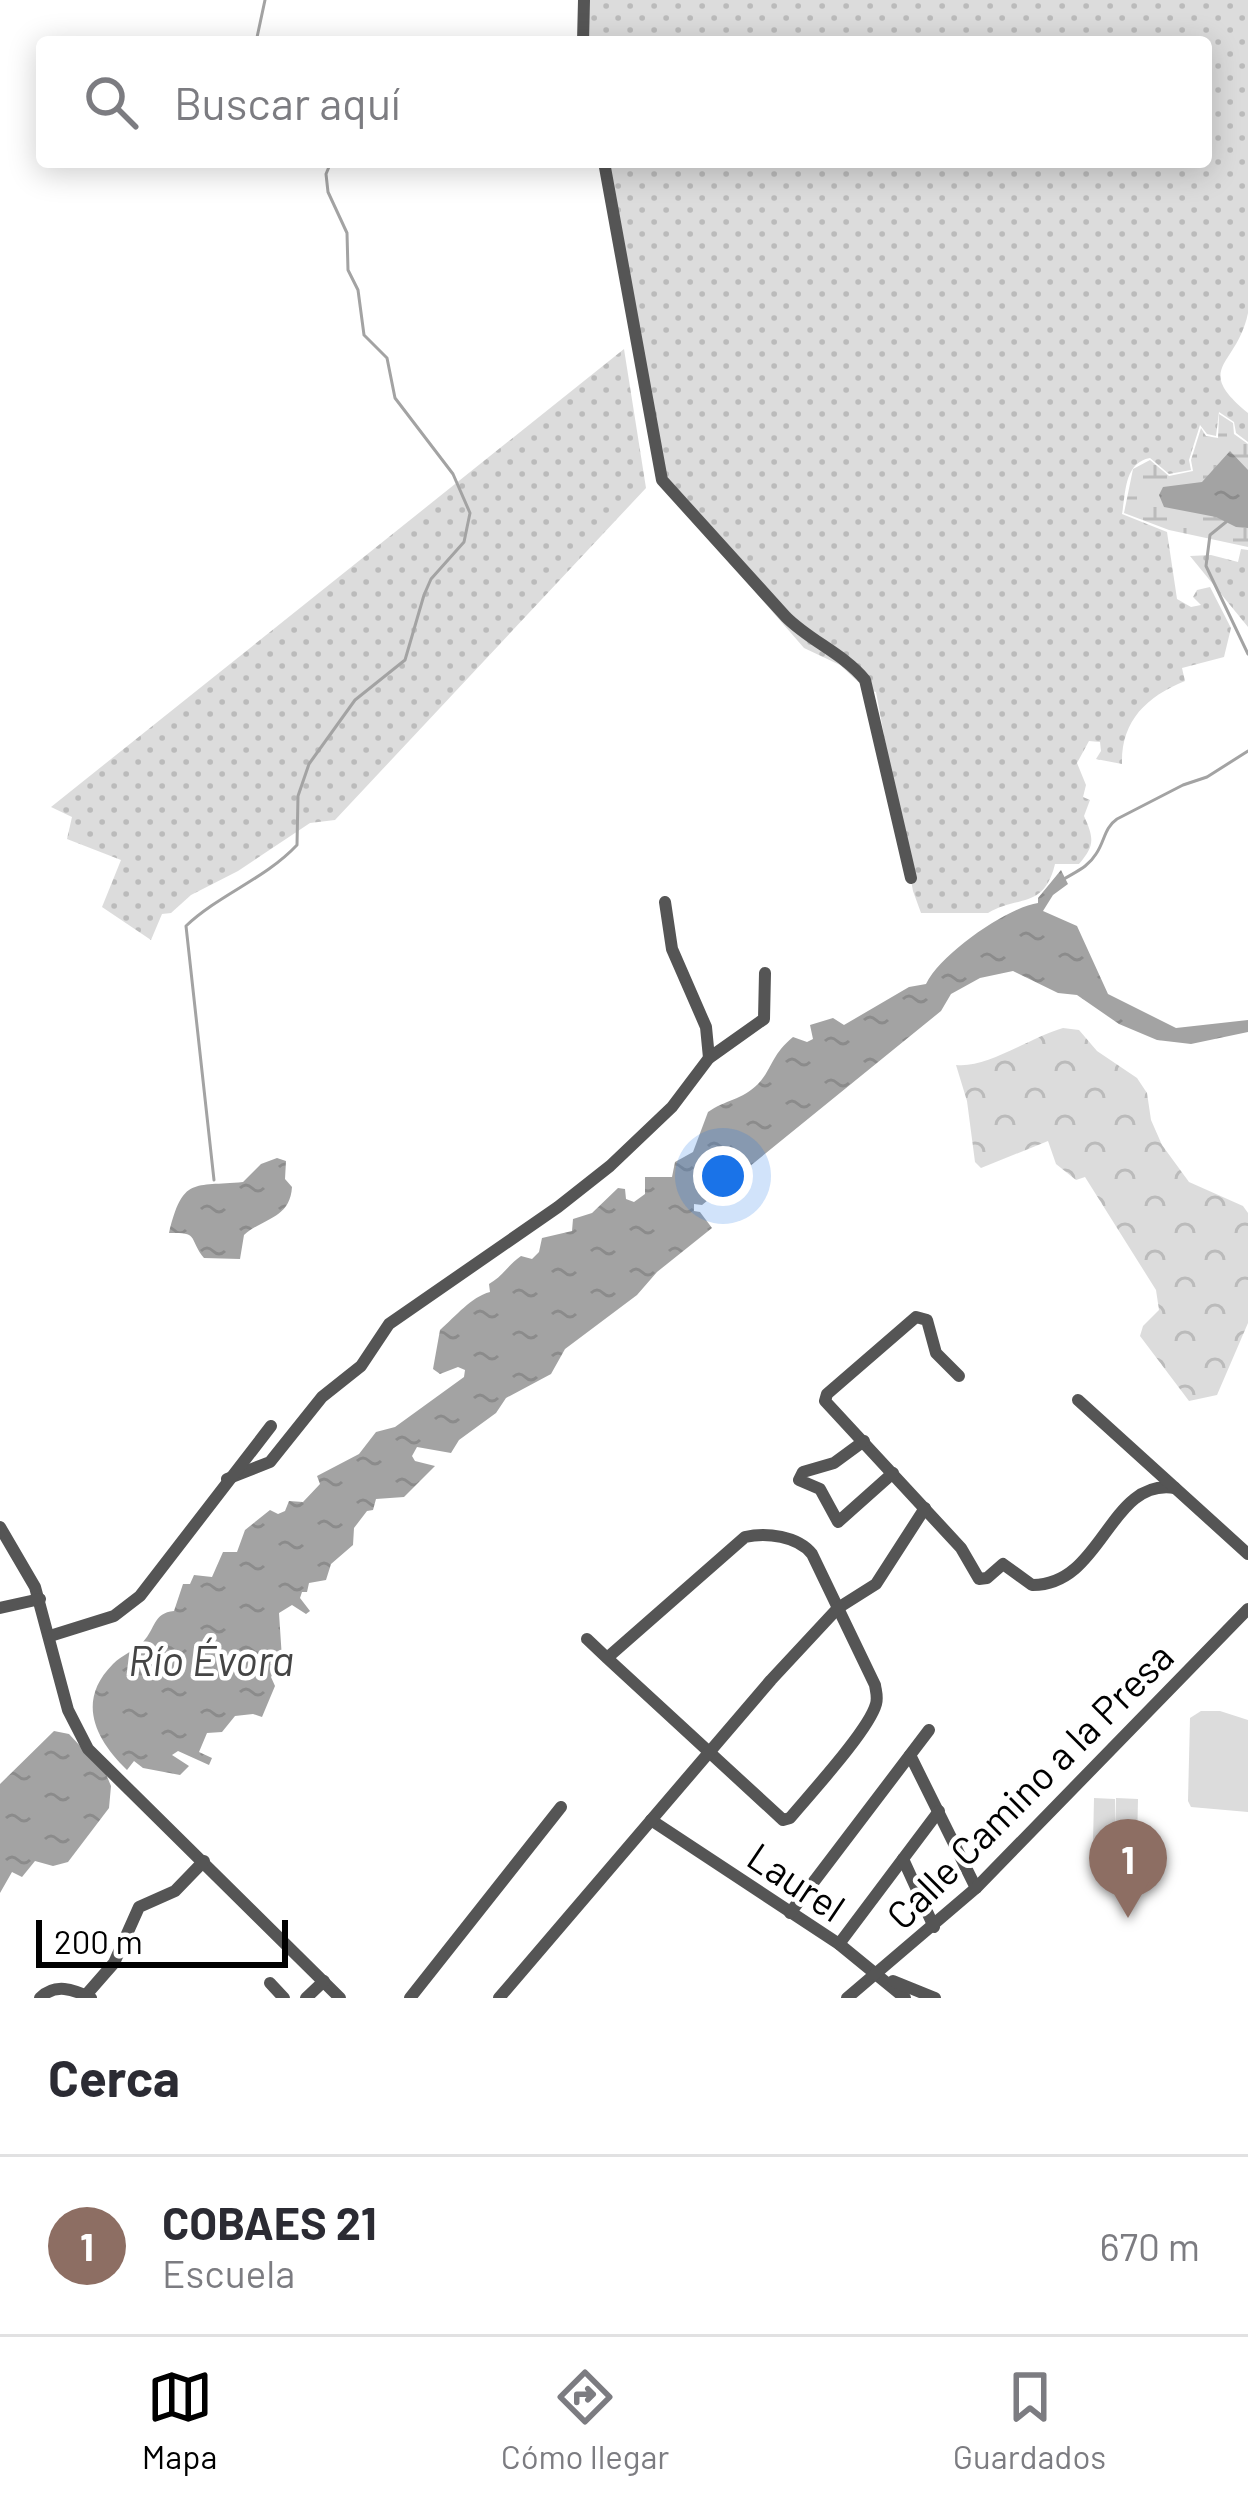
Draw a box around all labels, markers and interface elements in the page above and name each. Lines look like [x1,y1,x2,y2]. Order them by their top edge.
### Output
search box [36,36,1212,168]
icon: search [78,69,144,135]
text: Buscar aquí [174,75,401,129]
your location [693,1146,753,1206]
street label: Calle Camino a la Presa [876,1632,1182,1938]
water label: Río Évora [128,1634,294,1684]
pin: 1 [1089,1819,1167,1918]
street label: Laurel [740,1832,854,1930]
scale bar [36,1914,288,1967]
text: 200 m [54,1921,143,1961]
text: Cerca [48,2046,180,2107]
text: COBAES 21 [162,2195,377,2249]
text: 1 [80,2222,94,2269]
text: 670 m [1099,2222,1200,2269]
text: Escuela [162,2249,295,2296]
tab: Mapa [142,2364,217,2476]
tab: Cómo llegar [501,2364,669,2476]
tab: Guardados [953,2364,1106,2476]

